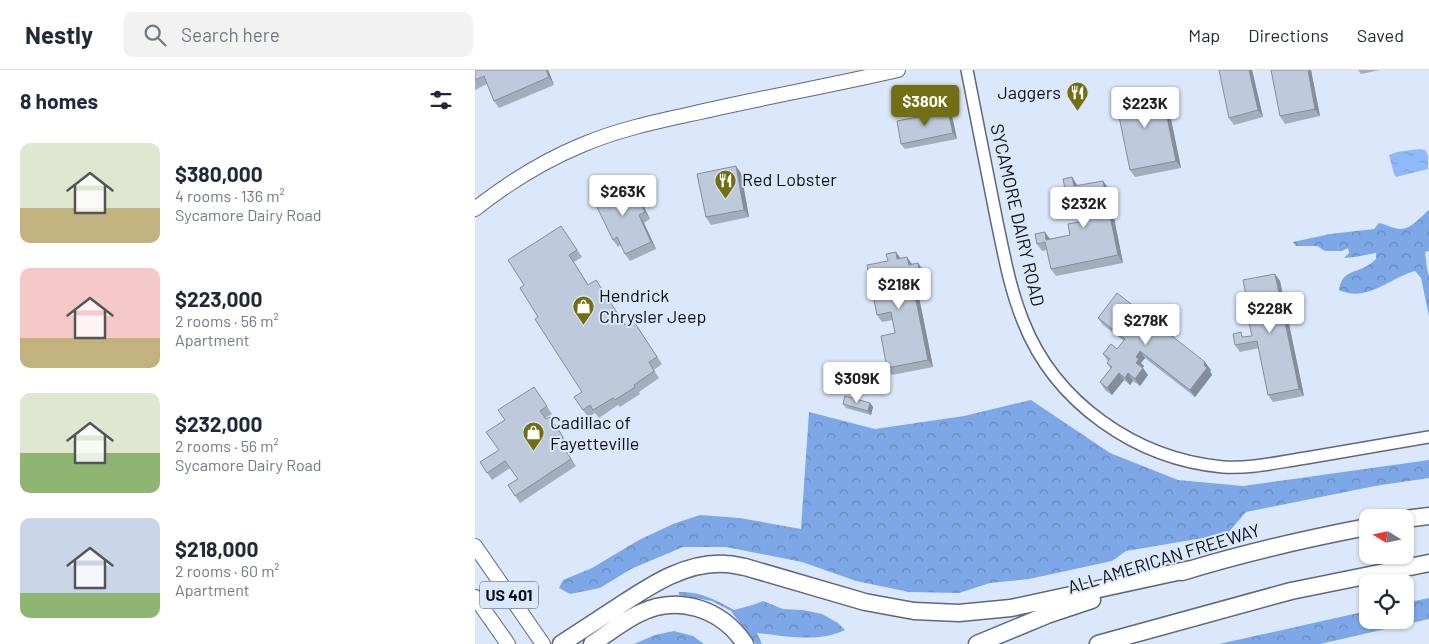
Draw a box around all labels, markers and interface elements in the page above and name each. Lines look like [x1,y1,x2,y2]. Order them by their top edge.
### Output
search box [123,12,473,57]
text: Nestly [25,20,93,49]
icon: search [141,21,169,49]
text: Search here [181,23,280,46]
text: Map [1188,24,1220,46]
text: Directions [1248,24,1329,46]
text: Saved [1357,24,1404,46]
place label: Jaggers [997,81,1061,103]
restaurant icon: Jaggers [1065,81,1089,112]
pin: $380K [890,85,960,127]
icon: filters [427,86,455,114]
pin: $223K [1110,87,1180,129]
text: 8 homes [20,88,98,113]
text: $380K [902,91,948,110]
text: $223K [1122,93,1168,112]
street label: SYCAMORE DAIRY ROAD [986,121,1050,308]
text: $380,000 [175,161,263,186]
icon: home [60,163,120,223]
restaurant icon: Red Lobster [714,168,738,199]
place label: Red Lobster [742,168,837,190]
pin: $263K [588,174,658,217]
text: $263K [600,181,646,200]
text: 4 rooms · 136 m² [175,186,285,205]
pin: $232K [1049,186,1119,229]
text: $232K [1061,193,1107,212]
text: Sycamore Dairy Road [175,205,322,224]
pin: $218K [864,268,934,310]
text: $218K [878,274,920,293]
place label: Hendrick Chrysler Jeep [599,284,706,327]
text: $223,000 [175,286,263,311]
icon: home [60,288,120,348]
pin: $228K [1235,292,1305,334]
shop icon: Hendrick Chrysler Jeep [571,294,595,325]
text: $228K [1247,298,1293,317]
pin: $278K [1111,304,1181,346]
text: $278K [1124,310,1168,329]
text: 2 rooms · 56 m² [175,311,279,330]
text: Apartment [175,330,250,349]
pin: $309K [822,362,892,404]
text: $309K [834,368,880,387]
text: $232,000 [175,411,263,436]
place label: Cadillac of Fayetteville [550,411,639,454]
icon: home [60,413,120,473]
shop icon: Cadillac of Fayetteville [522,421,546,452]
text: 2 rooms · 56 m² [175,436,279,455]
text: Sycamore Dairy Road [175,455,322,474]
north arrow [1359,509,1414,564]
map controls [1359,509,1414,629]
street label: ALL AMERICAN FREEWAY [1065,518,1263,598]
text: $218,000 [175,536,258,561]
icon: home [60,538,120,598]
text: 2 rooms · 60 m² [175,561,280,580]
button: locate [1359,574,1414,629]
text: Apartment [175,580,250,599]
road number: US 401 [480,582,538,608]

